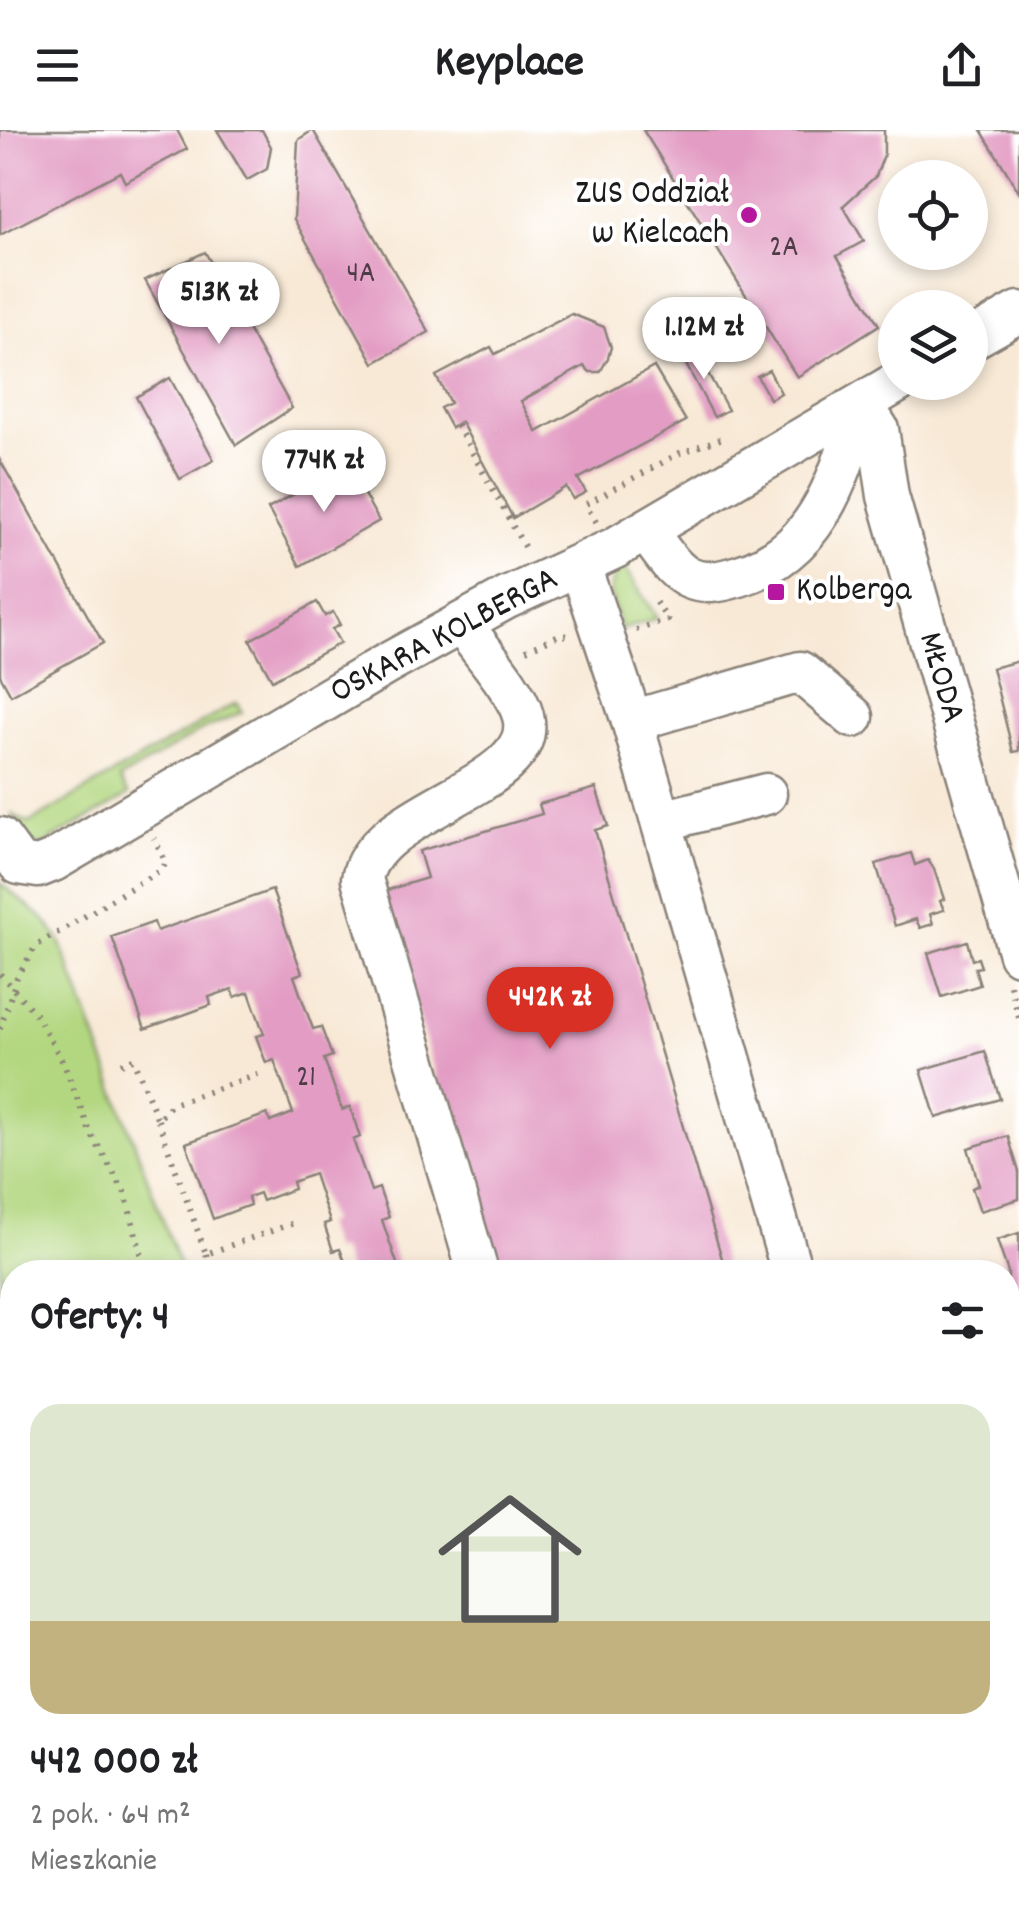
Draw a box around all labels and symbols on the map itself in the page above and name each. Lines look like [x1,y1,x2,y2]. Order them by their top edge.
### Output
place label: ZUS Oddział w Kielcach [575,170,729,260]
marker: ZUS Oddział w Kielcach [738,204,760,226]
house number: 2A [769,228,799,271]
house number: 4A [347,254,375,297]
pin: 513K zł [127,262,311,347]
pin: 1.12M zł [601,297,807,382]
pin: 774K zł [232,430,416,515]
street label: OSKARA KOLBERGA [322,556,568,718]
place label: Kolberga [796,567,912,617]
marker: Kolberga [765,581,787,603]
street label: MŁODA [903,627,977,729]
pin: 442K zł [458,967,642,1052]
house number: 21 [296,1058,316,1101]

